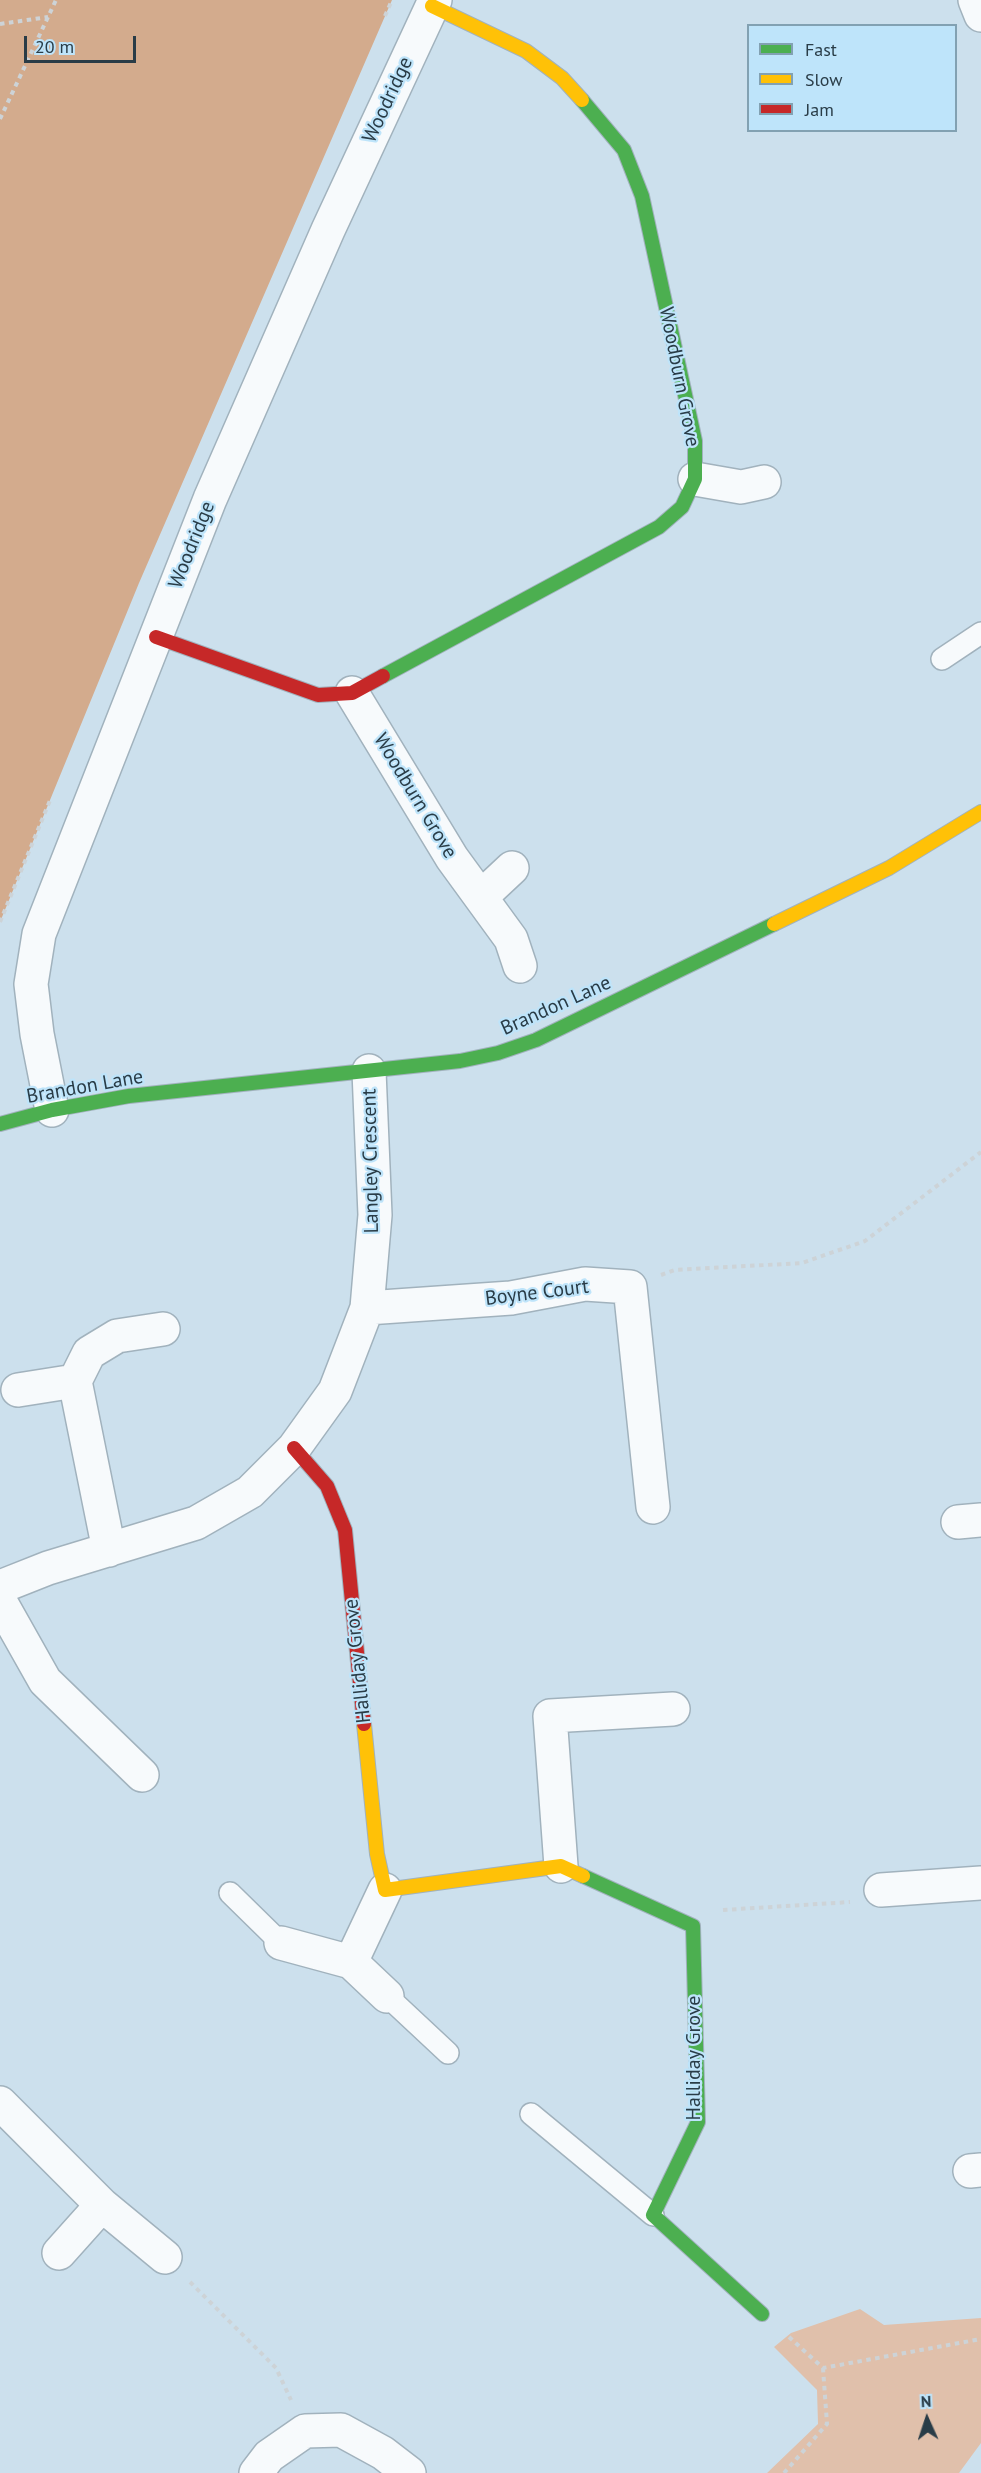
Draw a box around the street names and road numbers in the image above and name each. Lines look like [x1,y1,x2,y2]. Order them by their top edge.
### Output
street label: Woodridge [358,53,418,147]
street label: Woodburn Grove [654,305,704,449]
street label: Woodridge [164,498,220,592]
street label: Woodburn Grove [368,729,462,863]
street label: Brandon Lane [497,971,615,1041]
street label: Brandon Lane [25,1065,145,1109]
street label: Langley Crescent [358,1088,384,1234]
street label: Boyne Court [484,1275,590,1311]
street label: Halliday Grove [340,1598,376,1724]
street label: Halliday Grove [682,1996,706,2120]

